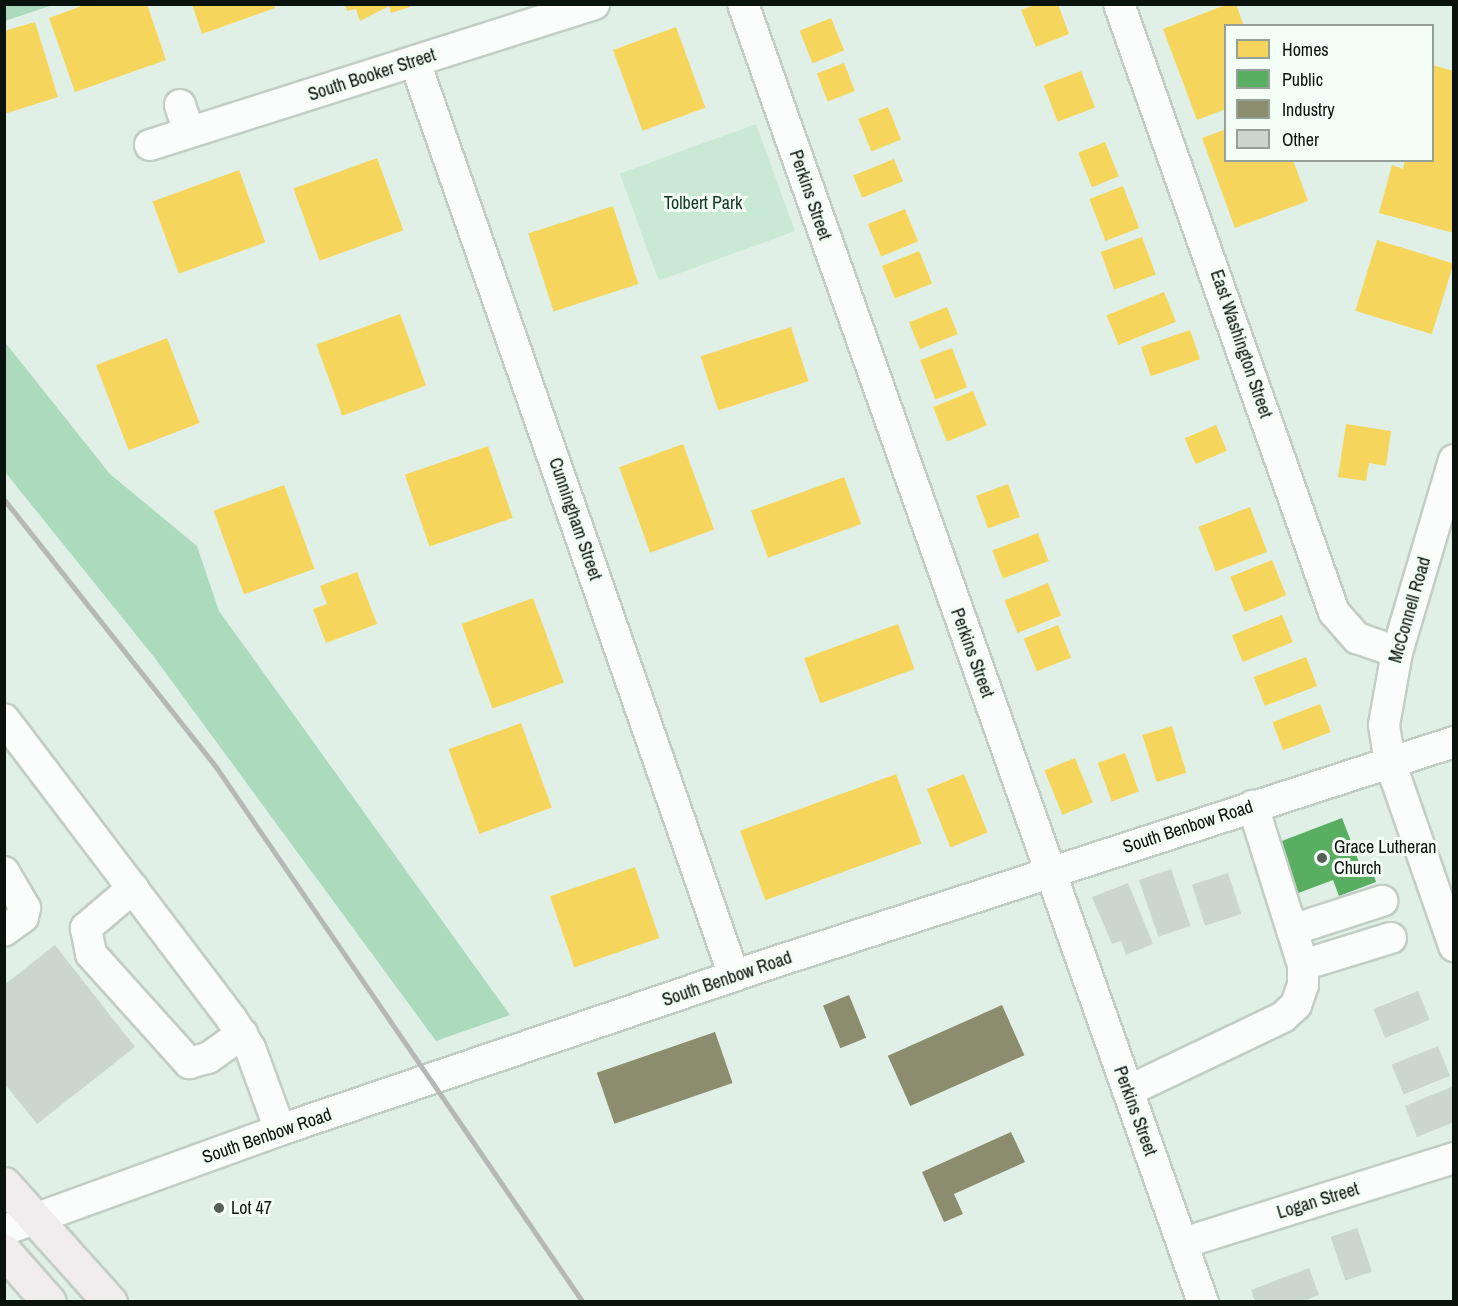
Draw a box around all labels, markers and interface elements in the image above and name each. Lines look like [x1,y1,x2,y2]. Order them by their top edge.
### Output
legend [1224,24,1434,162]
text: Homes [1282,37,1329,62]
street label: South Booker Street [305,44,439,106]
text: Public [1282,67,1323,92]
text: Industry [1282,97,1335,122]
text: Other [1282,127,1319,152]
street label: Perkins Street [785,147,835,243]
park label: Tolbert Park [664,192,742,214]
street label: East Washington Street [1205,267,1277,421]
street label: Cunningham Street [544,455,606,583]
street label: McConnell Road [1385,555,1435,665]
street label: Perkins Street [946,605,998,701]
street label: South Benbow Road [1120,796,1256,858]
place label: Grace Lutheran Church [1334,837,1437,880]
marker: Grace Lutheran Church [1315,851,1329,865]
street label: South Benbow Road [659,947,795,1011]
street label: Perkins Street [1109,1063,1161,1159]
street label: South Benbow Road [199,1104,335,1168]
street label: Logan Street [1274,1178,1362,1224]
place label: Lot 47 [231,1197,272,1219]
marker: Lot 47 [212,1201,226,1215]

